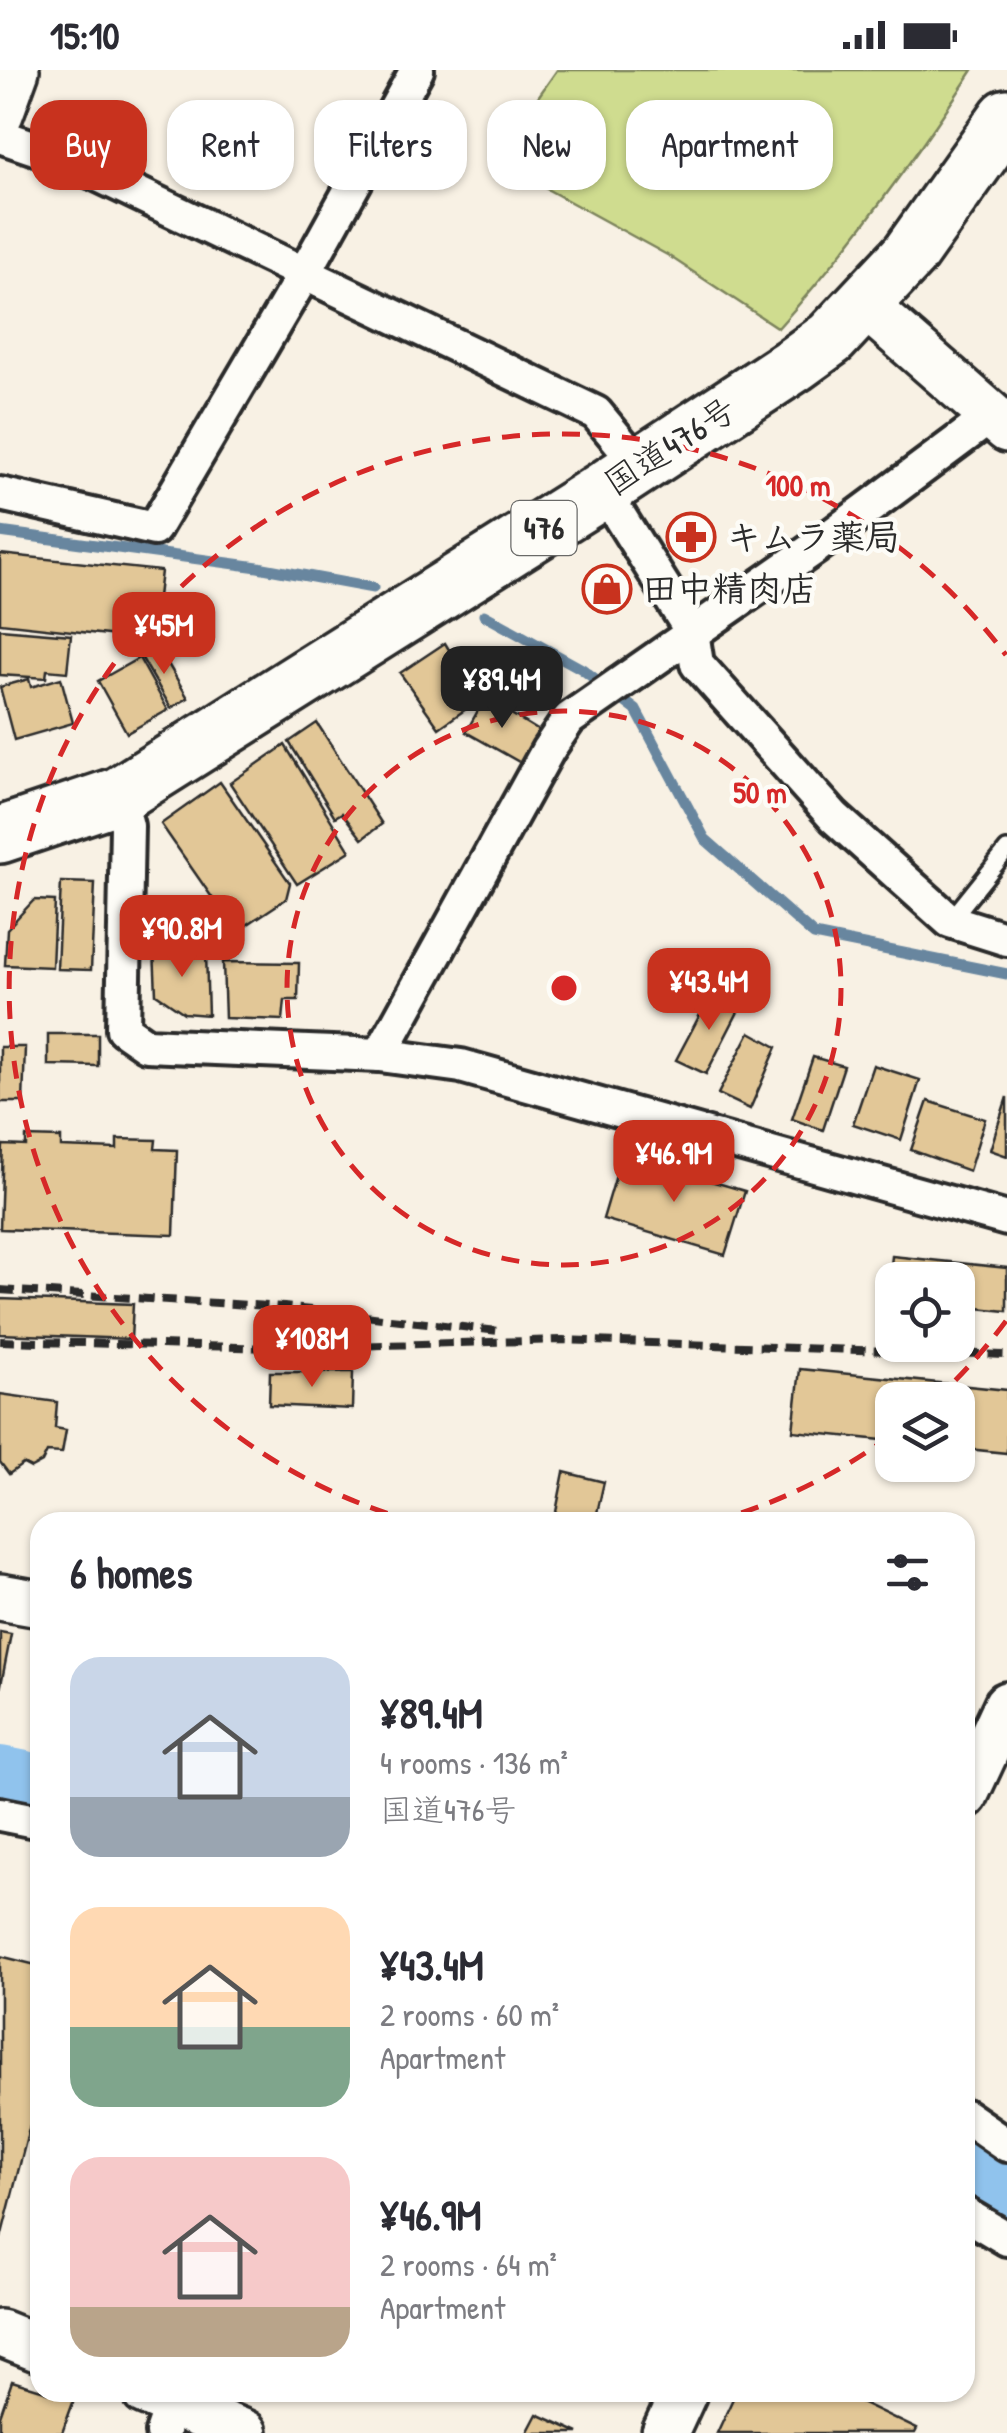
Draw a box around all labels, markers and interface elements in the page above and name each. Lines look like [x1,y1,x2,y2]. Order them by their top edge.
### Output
text: 15:10 [50,9,120,61]
chip: Buy [30,100,147,190]
chip: Rent [167,100,294,190]
chip: Filters [314,100,467,190]
chip: New [487,100,606,190]
chip: Apartment [626,100,833,190]
street label: 国道476号 [594,385,745,506]
text: 100 m [765,465,831,505]
road number: 476 [512,501,576,555]
pharmacy icon: キムラ薬局 [665,511,717,563]
place label: キムラ薬局 [726,513,900,560]
shop icon: 田中精肉店 [581,563,633,615]
place label: 田中精肉店 [642,565,817,612]
pin: ¥45M [105,592,223,677]
text: ¥45M [134,603,194,646]
pin: ¥89.4M [421,646,583,731]
text: ¥89.4M [463,657,541,700]
text: 50 m [733,772,787,812]
pin: ¥90.8M [101,895,263,980]
text: ¥90.8M [142,906,222,949]
pin: ¥43.4M [628,948,790,1033]
text: ¥43.4M [669,959,749,1002]
centre of rings [546,970,582,1006]
pin: ¥46.9M [593,1120,755,1205]
text: ¥46.9M [635,1131,713,1174]
map controls [875,1262,975,1482]
button: locate [875,1262,975,1362]
pin: ¥108M [242,1305,382,1390]
text: ¥108M [275,1316,349,1359]
button: layers [875,1382,975,1482]
text: 6 homes [70,1544,192,1601]
icon: filters [880,1545,935,1600]
text: ¥89.4M [380,1684,483,1741]
icon: home [150,1697,270,1817]
text: 4 rooms · 136 m² [380,1741,568,1784]
text: 国道476号 [380,1788,517,1831]
text: ¥43.4M [380,1936,484,1993]
icon: home [150,1947,270,2067]
text: 2 rooms · 60 m² [380,1993,559,2036]
text: Apartment [380,2036,505,2079]
text: ¥46.9M [380,2186,481,2243]
icon: home [150,2197,270,2317]
text: 2 rooms · 64 m² [380,2243,557,2286]
text: Apartment [380,2286,505,2329]

